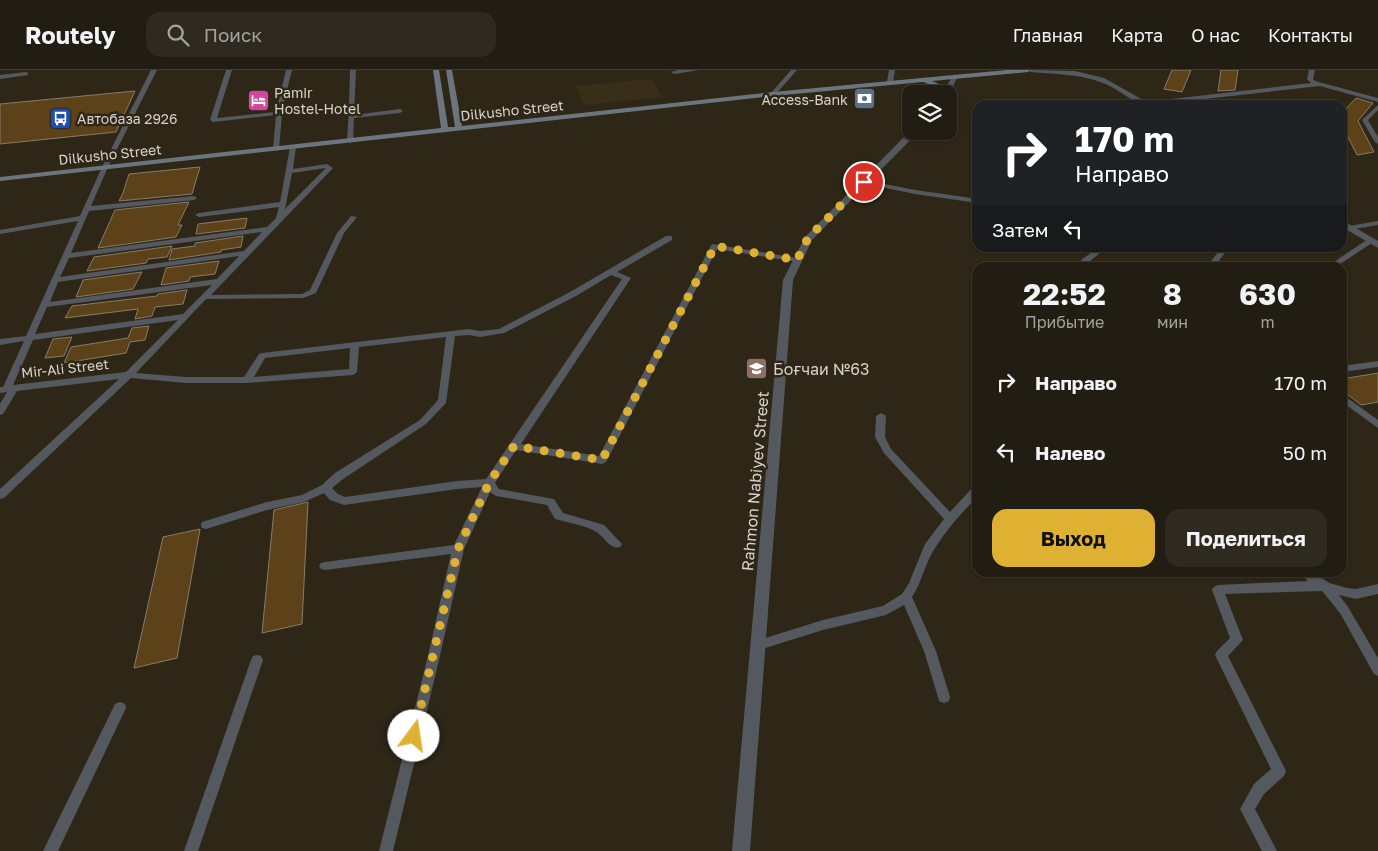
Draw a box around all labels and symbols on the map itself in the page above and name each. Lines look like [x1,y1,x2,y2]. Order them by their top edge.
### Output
place label: Pamir Hostel-Hotel [274,84,361,117]
bank icon: Access-Bank [852,87,876,111]
hotel icon: Pamir Hostel-Hotel [246,88,270,112]
place label: Access-Bank [761,91,848,108]
street label: Dilkusho Street [459,96,565,124]
bus stop icon: Автобаза 2926 [49,106,73,130]
place label: Автобаза 2926 [77,110,177,127]
street label: Dilkusho Street [57,140,163,168]
pin [843,161,885,203]
street label: Mir-Ali Street [20,355,110,381]
school or university icon: Боғчаи №63 [745,357,769,381]
place label: Боғчаи №63 [773,359,869,379]
street label: Rahmon Nabiyev Street [737,390,773,572]
position arrow [387,709,439,761]

